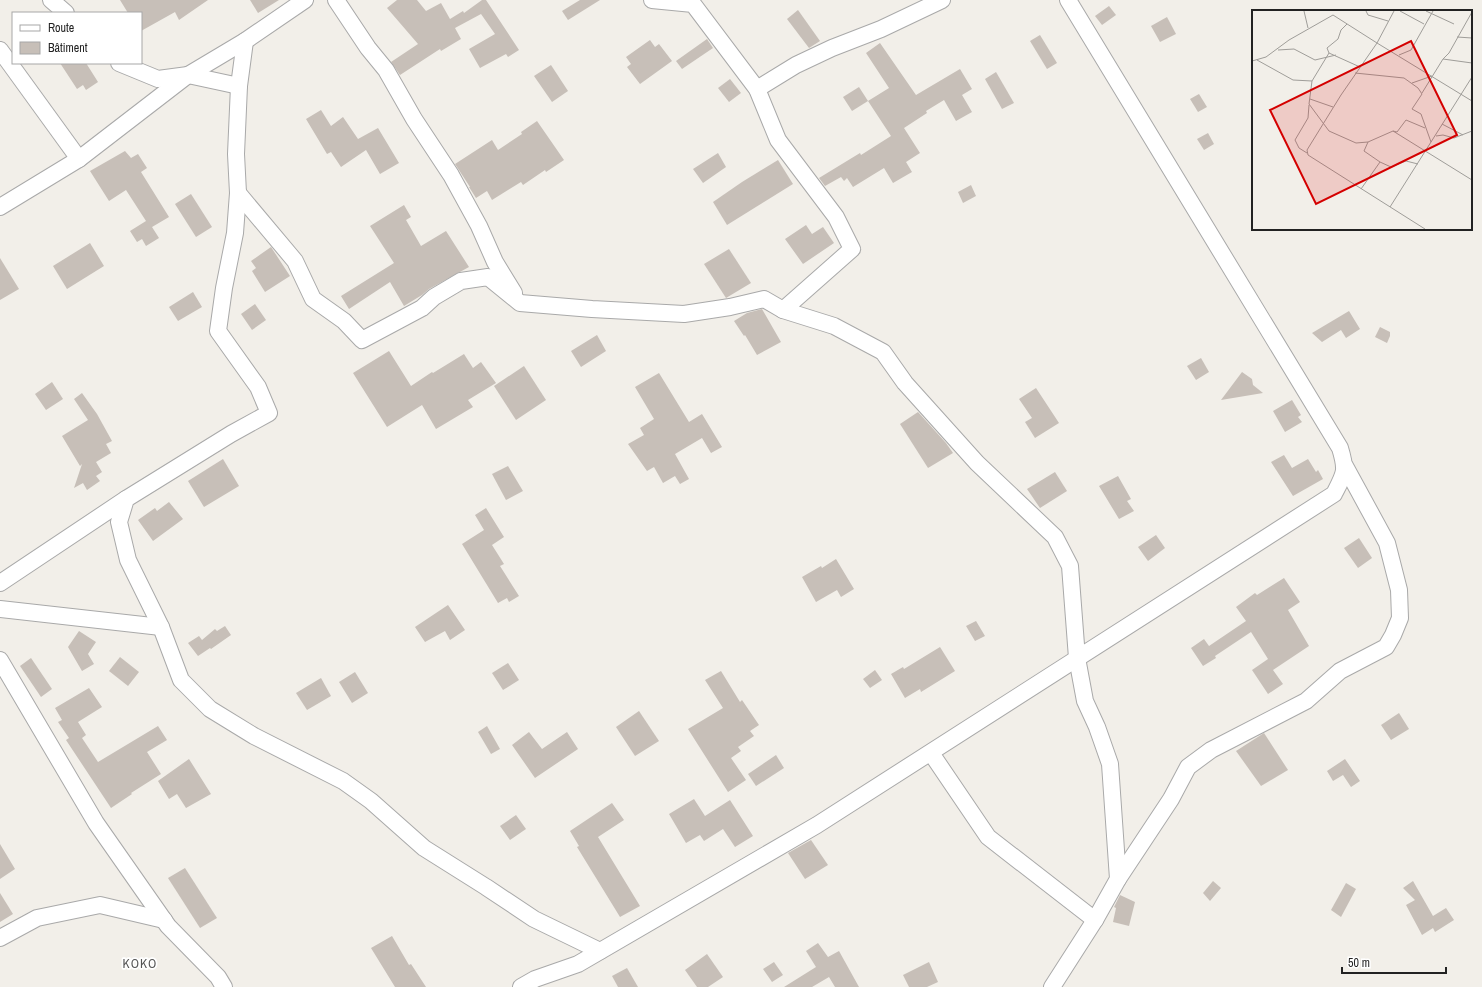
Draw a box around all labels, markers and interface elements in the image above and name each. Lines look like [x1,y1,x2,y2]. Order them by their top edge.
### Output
inset map [1252,10,1472,230]
legend [12,12,142,64]
text: Route [48,20,74,36]
text: Bâtiment [48,40,88,56]
scale bar [1342,949,1446,975]
district label: KOKO [123,955,157,972]
text: 50 m [1348,955,1370,971]

